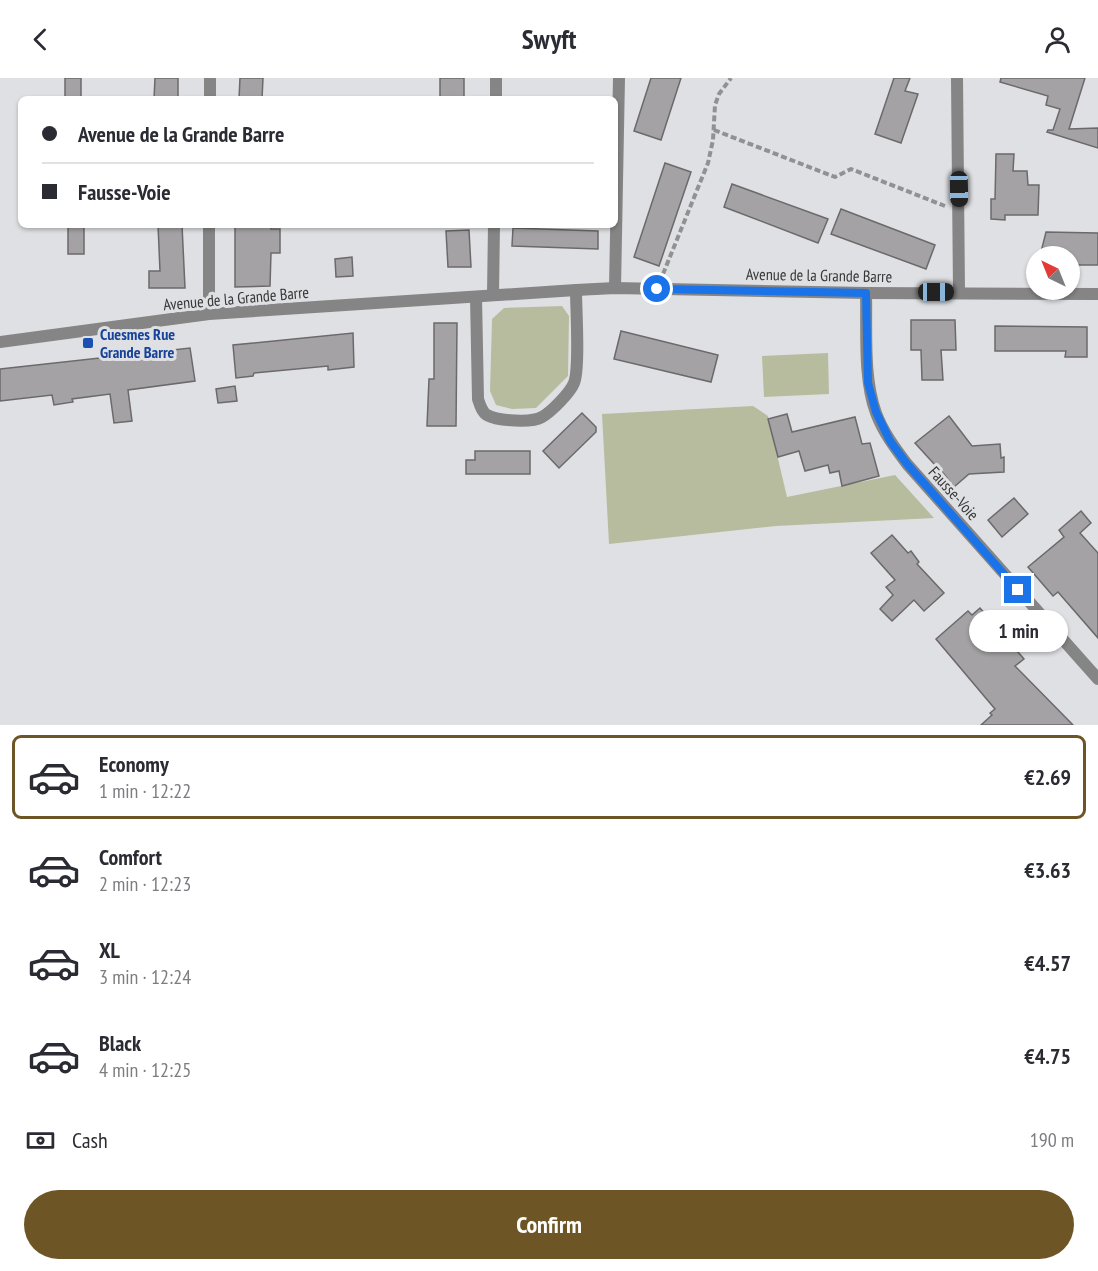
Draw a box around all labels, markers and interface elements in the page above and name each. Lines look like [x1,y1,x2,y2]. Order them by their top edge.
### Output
text: Swyft [522,22,576,56]
icon: back [24,23,57,56]
icon: person [1041,23,1074,56]
text: Avenue de la Grande Barre [78,120,284,148]
car [950,171,968,207]
text: Fausse-Voie [78,178,171,206]
north arrow [1026,246,1080,300]
map controls [1026,246,1080,300]
street label: Avenue de la Grande Barre [746,264,892,286]
route start [643,275,670,302]
street label: Avenue de la Grande Barre [162,282,310,314]
car [918,283,954,301]
place label: Cuesmes Rue Grande Barre [100,324,175,362]
marker: Cuesmes Rue Grande Barre [81,336,95,350]
street label: Fausse-Voie [925,462,983,524]
route end [1004,576,1031,603]
callout: 1 min [968,611,1068,653]
text: 1 min [998,618,1039,644]
icon: car [27,750,81,804]
text: Economy [99,750,169,778]
text: €2.69 [1024,763,1071,791]
text: 1 min · 12:22 [99,778,191,804]
icon: car [27,843,81,897]
text: Comfort [99,843,162,871]
text: €3.63 [1024,856,1071,884]
text: 2 min · 12:23 [99,871,191,897]
icon: car [27,936,81,990]
text: XL [99,936,120,964]
text: €4.57 [1024,949,1071,977]
text: 3 min · 12:24 [99,964,191,990]
icon: car [27,1029,81,1083]
text: Black [99,1029,141,1057]
text: €4.75 [1024,1042,1071,1070]
text: 4 min · 12:25 [99,1057,191,1083]
icon: cash [24,1124,57,1157]
text: Cash [72,1126,108,1154]
text: 190 m [1030,1127,1074,1153]
button: Confirm [24,1190,1074,1259]

